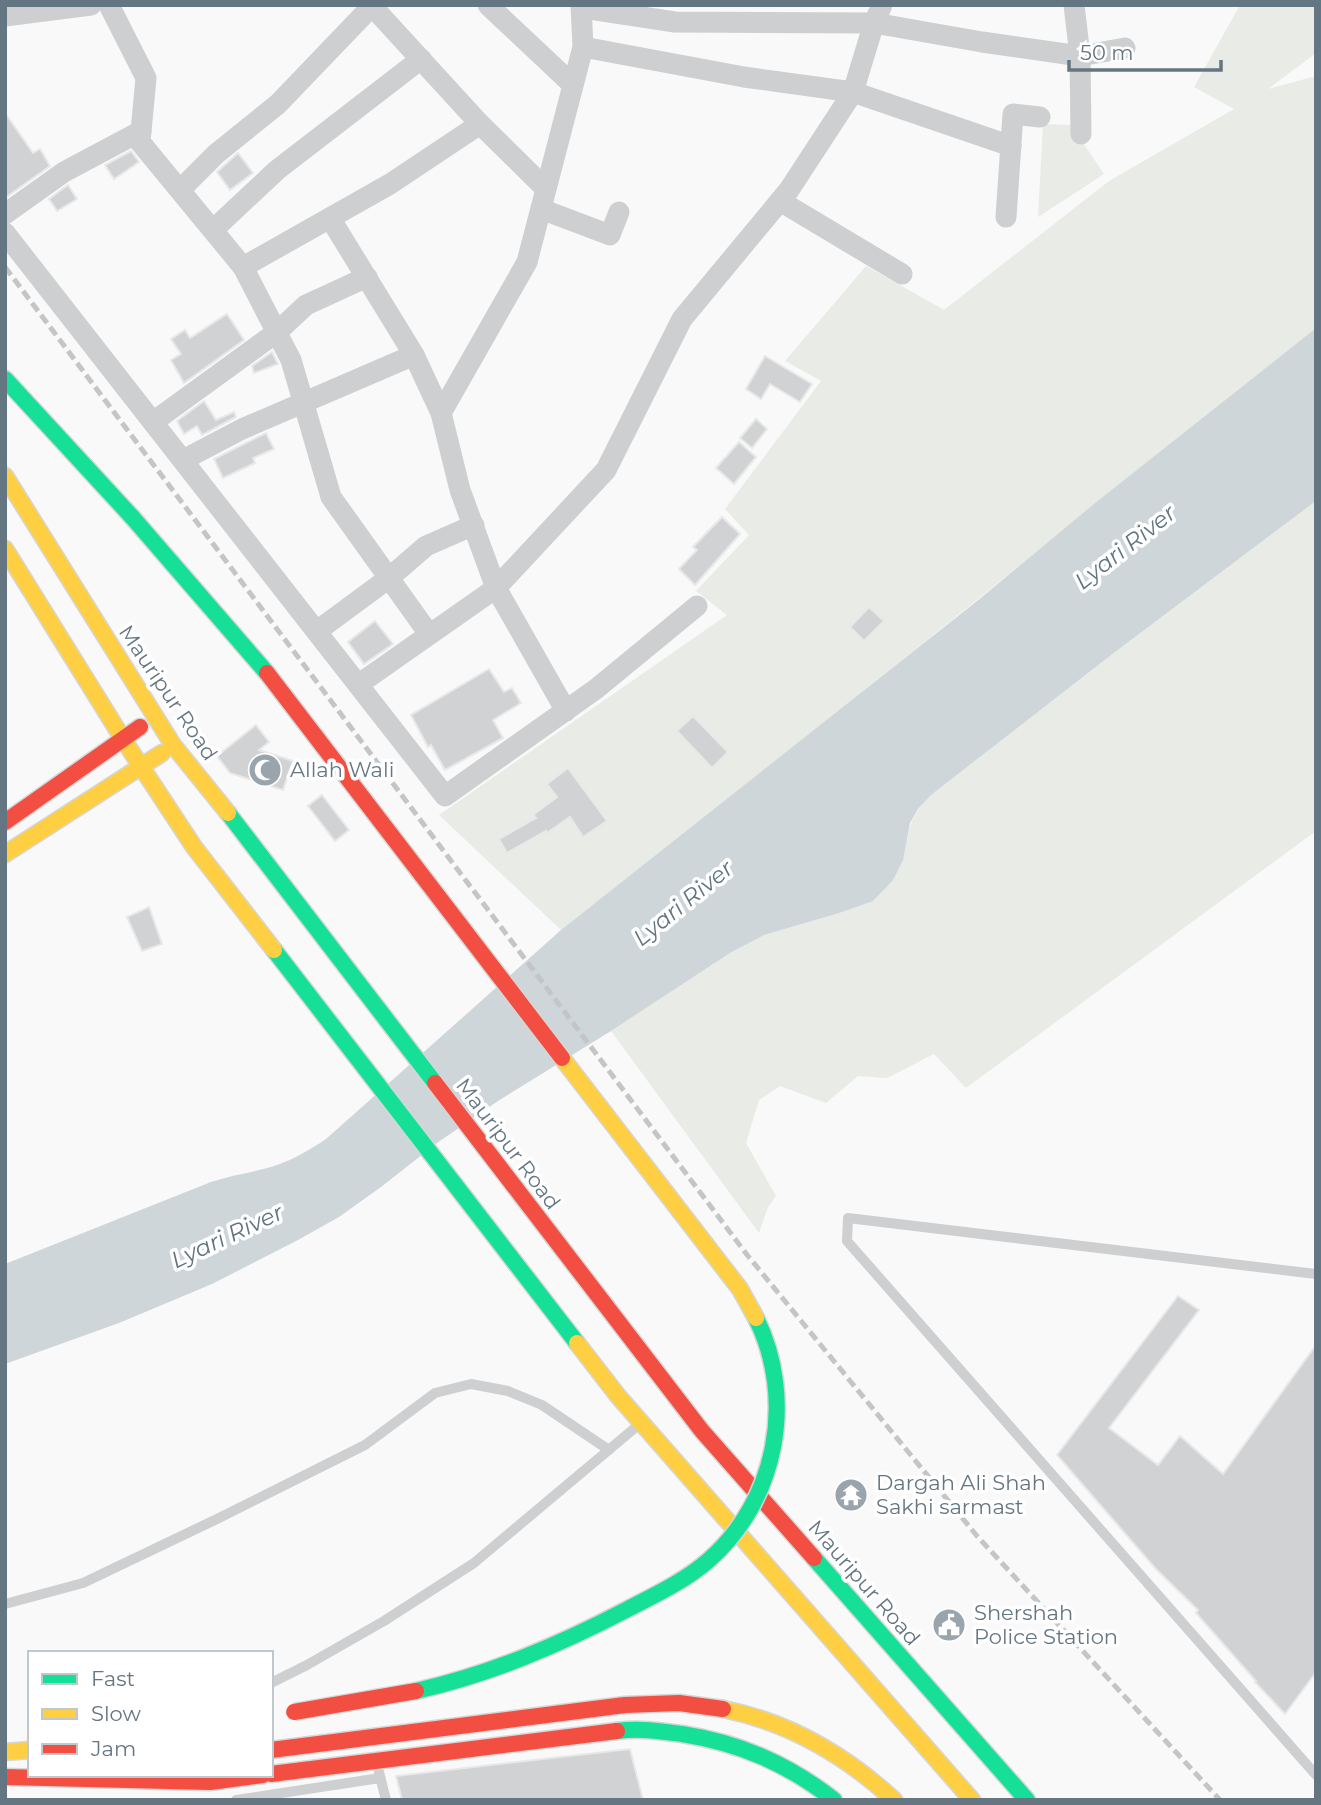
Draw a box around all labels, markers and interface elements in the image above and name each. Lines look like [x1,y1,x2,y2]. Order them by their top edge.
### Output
scale bar [1069,28,1221,72]
text: 50 m [1080,40,1134,65]
water label: Lyari River [1069,498,1182,595]
street label: Mauripur Road [114,620,223,765]
mosque icon: Allah Wali [246,751,284,789]
place label: Allah Wali [290,757,394,782]
water label: Lyari River [627,854,739,952]
street label: Mauripur Road [451,1073,566,1214]
water label: Lyari River [166,1198,288,1274]
place label: Dargah Ali Shah Sakhi sarmast [876,1470,1046,1519]
temple icon: Dargah Ali Shah Sakhi sarmast [832,1476,870,1514]
street label: Mauripur Road [803,1515,926,1650]
place label: Shershah Police Station [974,1600,1118,1649]
public building icon: Shershah Police Station [930,1606,968,1644]
legend [28,1651,273,1777]
text: Fast [91,1666,135,1691]
text: Slow [91,1701,141,1726]
text: Jam [90,1736,136,1761]

